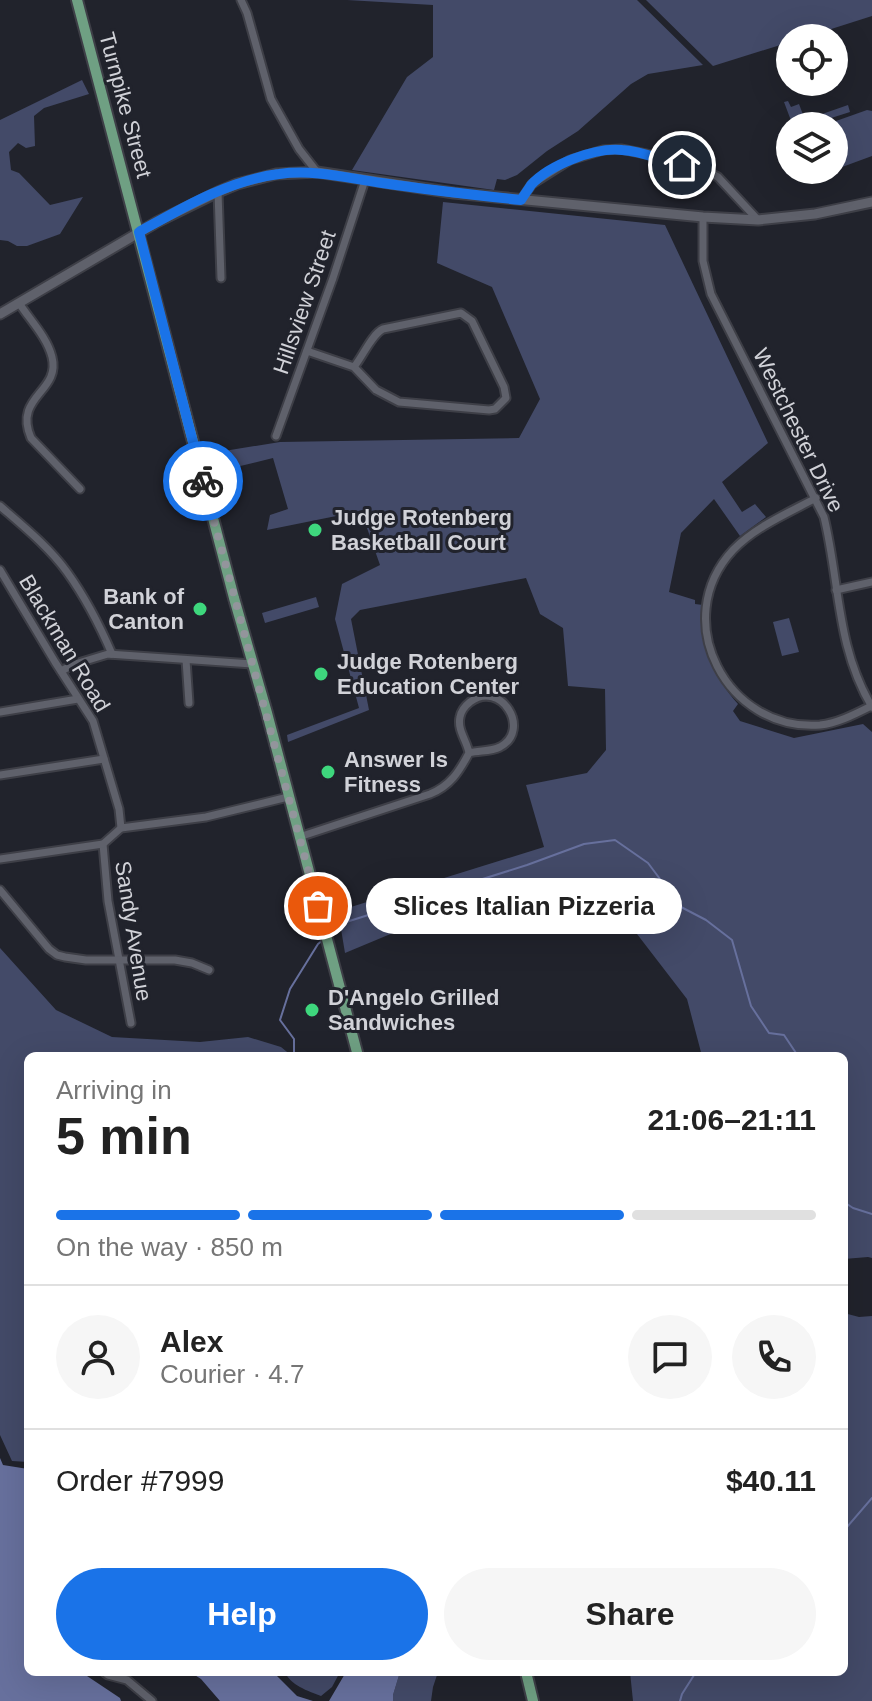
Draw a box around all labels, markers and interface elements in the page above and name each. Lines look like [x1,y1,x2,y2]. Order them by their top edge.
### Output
map controls [776,24,848,184]
button: locate [776,24,848,96]
street label: Turnpike Street [94,30,157,181]
button: layers [776,112,848,184]
pin [648,131,716,199]
icon: home [660,143,704,187]
street label: Hillsview Street [268,227,341,377]
street label: Westchester Drive [748,344,849,516]
courier [163,441,243,521]
icon: bike [181,459,225,503]
place label: Judge Rotenberg Basketball Court [331,505,512,555]
marker: Judge Rotenberg Basketball Court [306,521,324,539]
street label: Blackman Road [14,570,115,716]
place label: Bank of Canton [103,584,185,634]
marker: Bank of Canton [191,600,209,618]
place label: Judge Rotenberg Education Center [337,649,520,699]
marker: Judge Rotenberg Education Center [312,665,330,683]
place label: Answer Is Fitness [344,747,448,797]
marker: Answer Is Fitness [319,763,337,781]
street label: Sandy Avenue [110,859,157,1003]
pin [284,872,352,940]
callout: Slices Italian Pizzeria [366,878,682,934]
icon: bag [296,884,340,928]
text: Slices Italian Pizzeria [393,891,655,921]
place label: D'Angelo Grilled Sandwiches [328,985,499,1035]
marker: D'Angelo Grilled Sandwiches [303,1001,321,1019]
text: Arriving in [56,1075,172,1105]
text: 21:06–21:11 [648,1103,816,1136]
text: 5 min [56,1107,192,1165]
text: On the way · 850 m [56,1232,283,1262]
button: person [56,1315,140,1399]
button: chat [628,1315,712,1399]
button: phone [732,1315,816,1399]
text: Alex [160,1325,223,1358]
text: Courier · 4.7 [160,1359,305,1389]
text: Order #7999 [56,1464,224,1497]
text: $40.11 [726,1464,816,1497]
button: Help [56,1568,428,1660]
button: Share [444,1568,816,1660]

